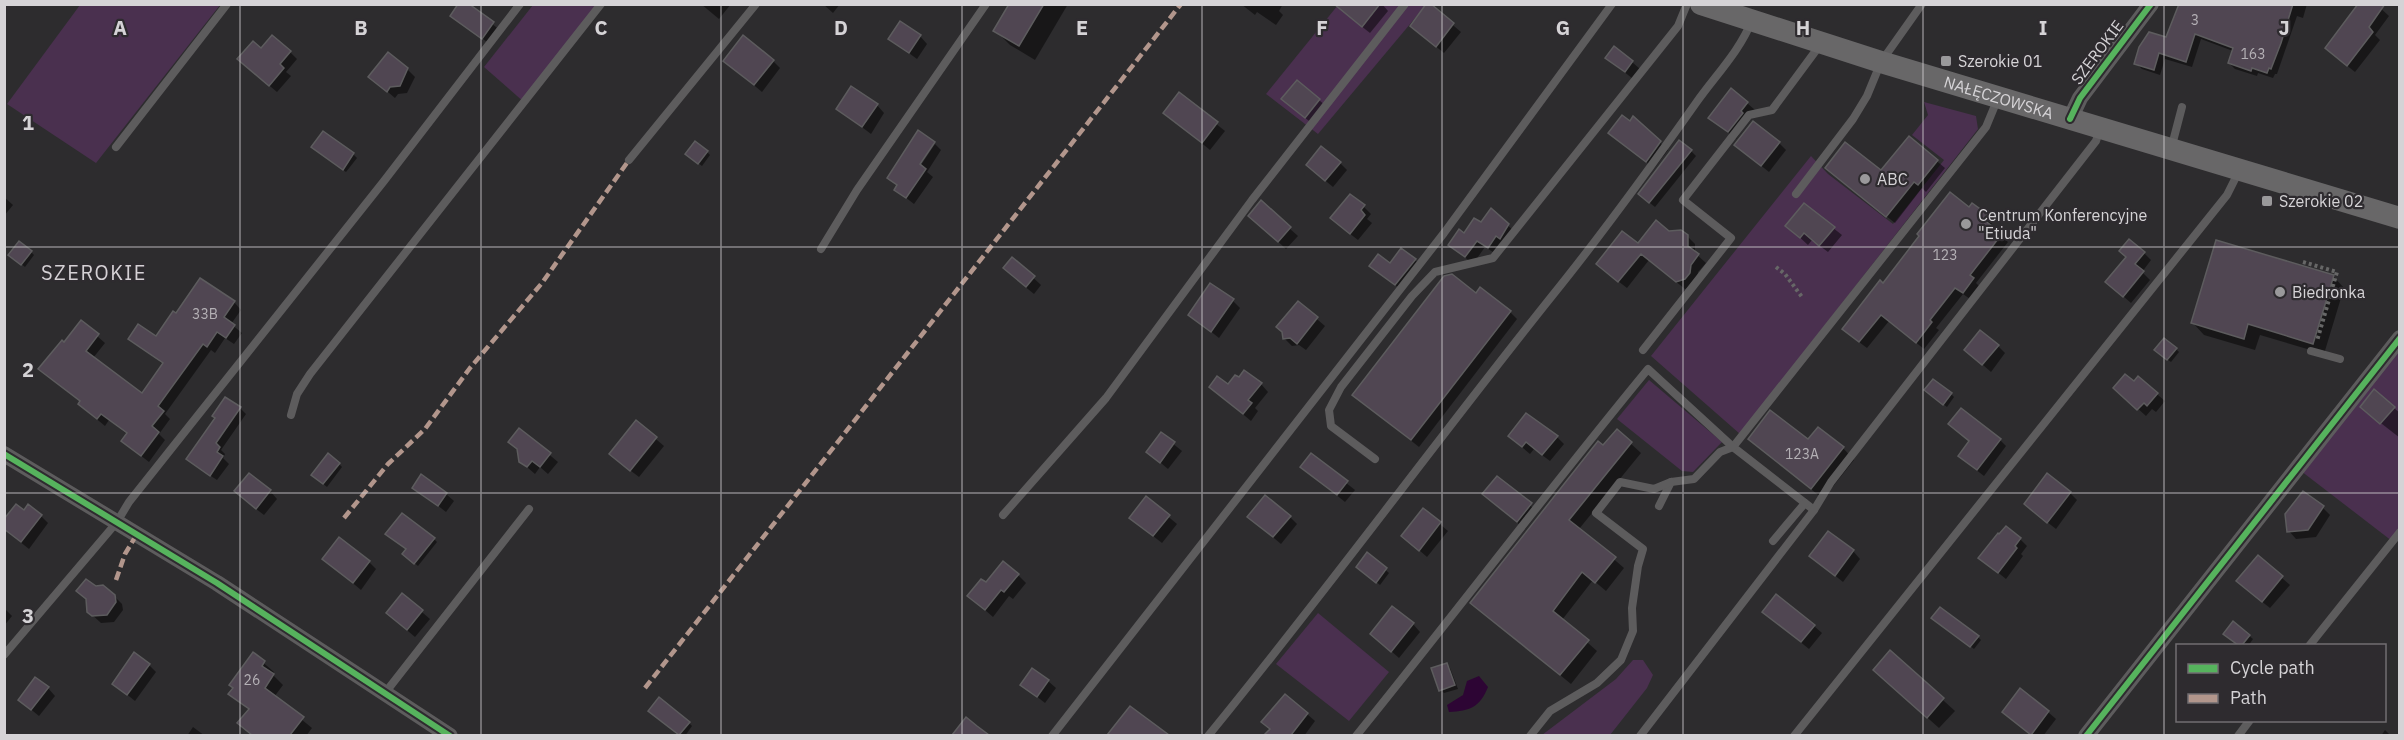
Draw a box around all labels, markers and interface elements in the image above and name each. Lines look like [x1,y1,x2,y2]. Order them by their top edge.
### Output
house number: 3 [2191,11,2199,29]
text: A [113,14,127,41]
text: B [354,14,368,41]
text: C [594,14,608,41]
text: D [834,14,848,41]
text: E [1076,14,1088,41]
text: F [1316,14,1328,41]
text: G [1556,14,1570,41]
text: H [1796,14,1810,41]
text: I [2039,14,2047,41]
text: J [2278,14,2290,41]
street label: SZEROKIE [2066,16,2128,88]
house number: 163 [2240,45,2266,63]
place label: Szerokie 01 [1958,51,2042,71]
marker: Szerokie 01 [1939,54,1953,68]
street label: NAŁĘCZOWSKA [1942,71,2056,123]
text: 1 [22,109,34,136]
place label: ABC [1877,169,1908,189]
marker: ABC [1858,172,1872,186]
place label: Szerokie 02 [2279,191,2363,211]
marker: Szerokie 02 [2260,194,2274,208]
place label: Centrum Konferencyjne "Etiuda" [1978,205,2148,243]
marker: Centrum Konferencyjne "Etiuda" [1959,217,1973,231]
house number: 123 [1932,246,1958,264]
district label: SZEROKIE [41,259,147,286]
place label: Biedronka [2292,282,2366,302]
marker: Biedronka [2273,285,2287,299]
house number: 33B [192,305,218,323]
text: 2 [22,356,34,383]
house number: 123A [1785,445,1819,463]
text: 3 [22,602,34,629]
legend [2176,644,2386,722]
text: Cycle path [2230,656,2315,679]
house number: 26 [244,671,260,689]
text: Path [2230,686,2267,709]

